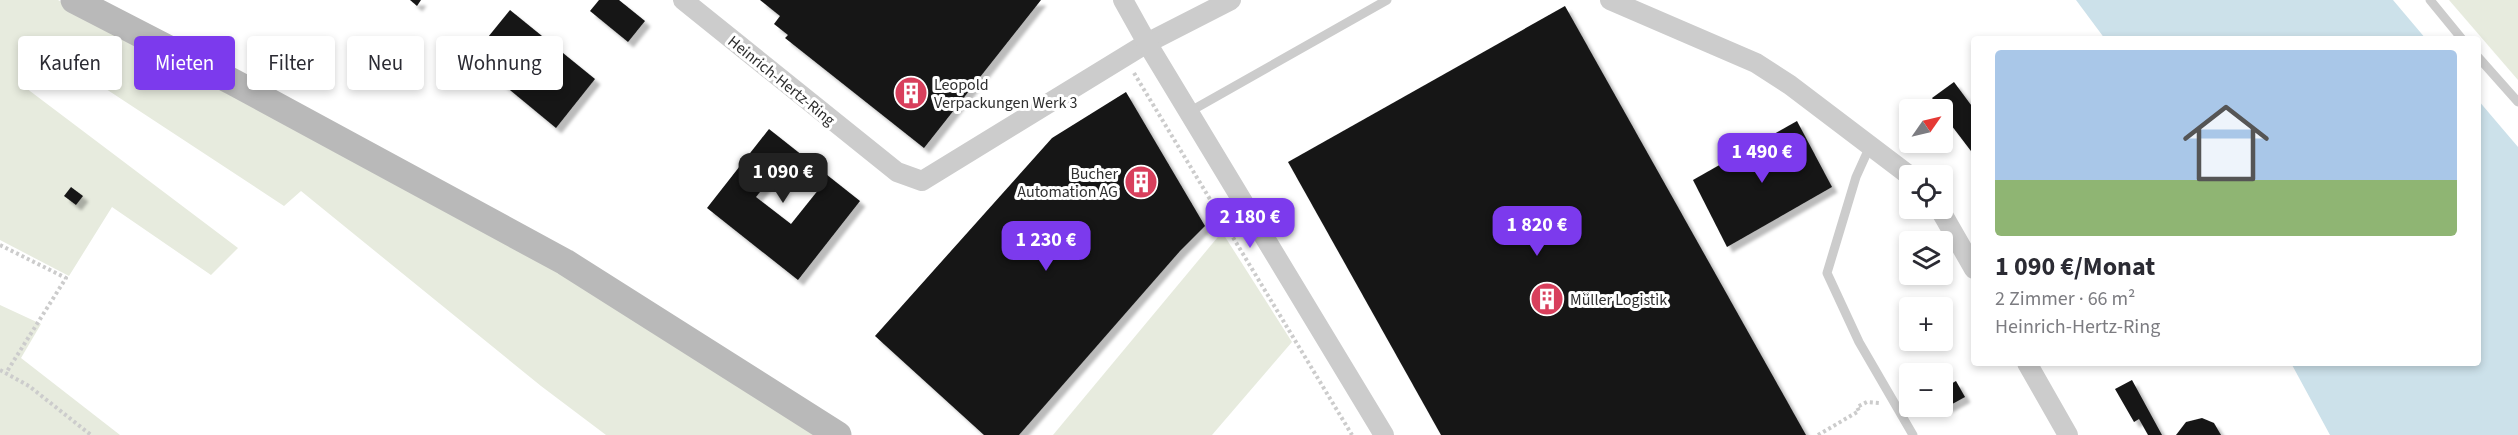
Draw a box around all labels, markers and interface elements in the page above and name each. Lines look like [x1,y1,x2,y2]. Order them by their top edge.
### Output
street label: Heinrich-Hertz-Ring [723,31,840,131]
chip: Kaufen [18,36,122,90]
chip: Mieten [134,36,235,90]
chip: Filter [247,36,335,90]
chip: Neu [347,36,424,90]
chip: Wohnung [436,36,563,90]
place label: Leopold Verpackungen Werk 3 [934,74,1078,114]
building icon: Leopold Verpackungen Werk 3 [893,75,929,111]
icon: home [2172,89,2280,197]
north arrow [1899,99,1953,153]
map controls [1899,99,1953,417]
pin: 1 490 € [1707,133,1817,184]
text: 1 490 € [1732,138,1792,166]
pin: 1 090 € [728,153,838,204]
text: 1 090 € [753,158,813,186]
place label: Bucher Automation AG [1017,163,1118,203]
building icon: Bucher Automation AG [1123,164,1159,200]
button: locate [1899,165,1953,219]
pin: 2 180 € [1195,198,1305,249]
text: 2 180 € [1220,203,1280,231]
pin: 1 820 € [1482,206,1592,257]
text: 1 820 € [1507,211,1567,239]
pin: 1 230 € [991,221,1101,272]
text: 1 230 € [1016,226,1076,254]
button: layers [1899,231,1953,285]
text: 1 090 €/Monat [1995,248,2155,285]
building icon: Müller Logistik [1529,281,1565,317]
text: 2 Zimmer · 66 m² [1995,285,2135,313]
place label: Müller Logistik [1570,289,1667,311]
button: + [1899,297,1953,351]
text: Heinrich-Hertz-Ring [1995,313,2160,341]
button: − [1899,363,1953,417]

